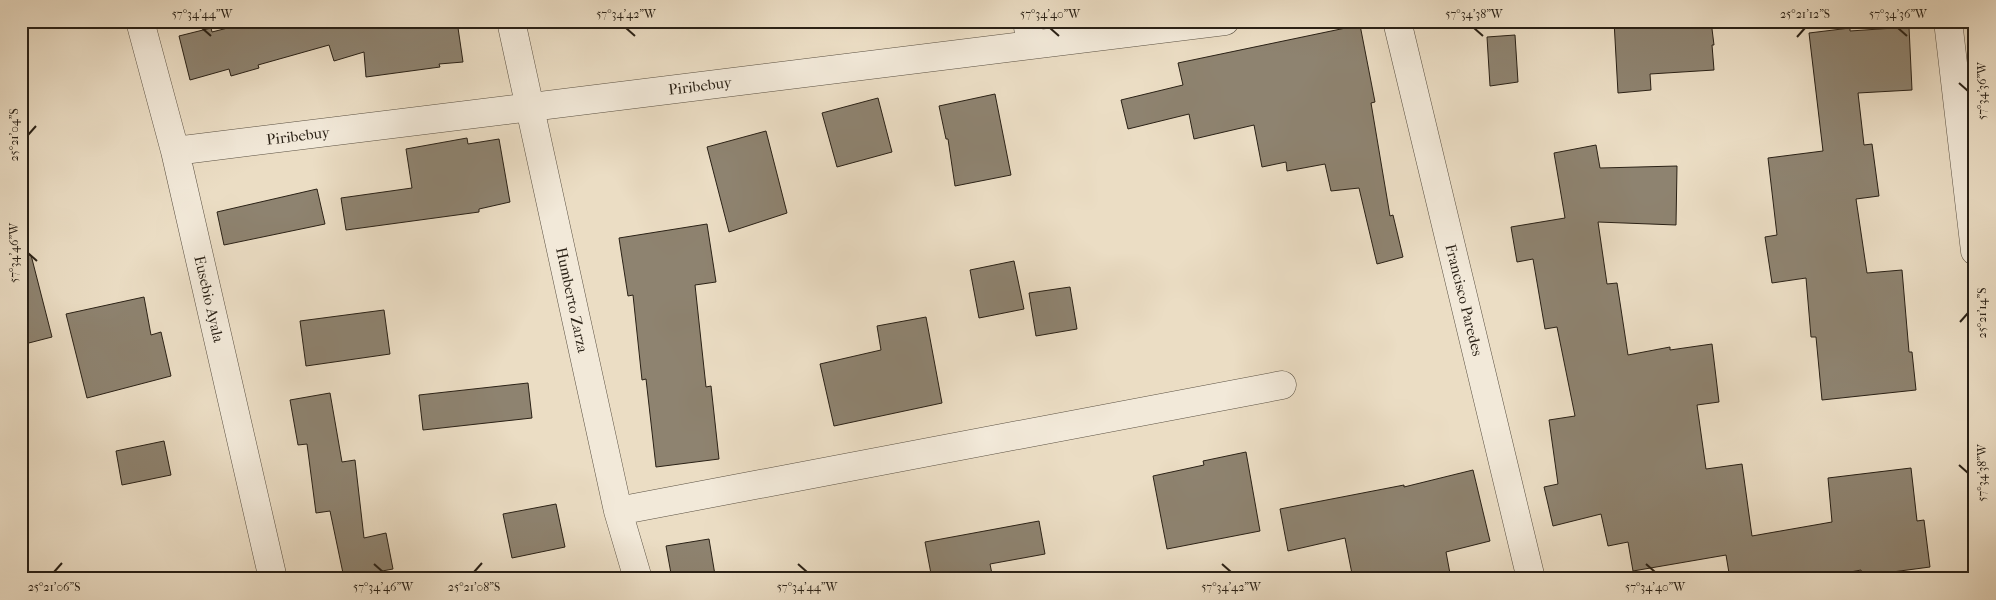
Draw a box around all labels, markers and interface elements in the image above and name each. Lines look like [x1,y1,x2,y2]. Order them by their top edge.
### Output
text: 57°34'44"W [172,7,234,21]
text: 57°34'42"W [596,7,657,21]
text: 57°34'40"W [1020,7,1081,21]
text: 57°34'38"W [1445,7,1504,21]
text: 25°21'12"S [1780,7,1830,21]
text: 57°34'36"W [1869,7,1928,21]
text: 57°34'36"W [1975,61,1989,120]
street label: Piribebuy [667,73,734,99]
text: 25°21'04"S [7,108,21,162]
street label: Piribebuy [265,123,332,149]
text: 57°34'46"W [7,222,21,283]
street label: Francisco Paredes [1441,242,1487,358]
street label: Humberto Zarza [552,246,592,356]
street label: Eusebio Ayala [190,254,228,345]
text: 25°21'14"S [1975,288,1989,339]
text: 57°34'38"W [1975,443,1989,502]
text: 25°21'06"S [28,580,80,594]
text: 57°34'46"W [353,580,414,594]
text: 25°21'08"S [448,580,500,594]
text: 57°34'44"W [777,580,839,594]
text: 57°34'42"W [1201,580,1262,594]
text: 57°34'40"W [1625,580,1686,594]

